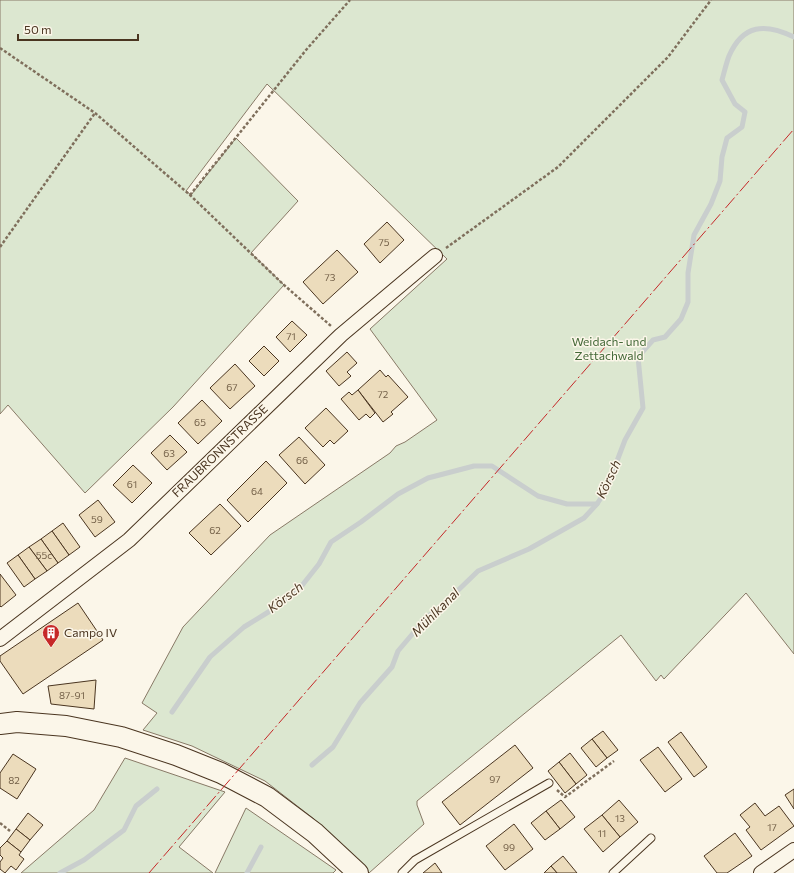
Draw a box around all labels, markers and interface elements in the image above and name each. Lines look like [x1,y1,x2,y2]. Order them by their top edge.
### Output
scale bar [18,16,138,42]
text: 50 m [24,22,52,36]
house number: 75 [379,236,390,248]
house number: 73 [325,271,336,283]
house number: 71 [286,330,296,342]
park label: Weidach- und Zettachwald [572,334,646,362]
house number: 67 [226,381,238,393]
house number: 72 [378,388,389,400]
street label: FRAUBRONNSTRASSE [169,401,270,500]
house number: 65 [194,416,206,428]
house number: 63 [163,447,175,459]
house number: 66 [296,454,308,466]
water label: Körsch [592,457,624,501]
house number: 61 [127,478,137,490]
house number: 64 [251,485,263,497]
house number: 59 [91,513,103,525]
house number: 62 [209,524,221,536]
house number: 55c [36,549,52,561]
water label: Körsch [264,578,306,616]
water label: Mühlkanal [407,584,463,640]
building icon: Campo IV [41,623,61,648]
place label: Campo IV [64,625,117,639]
house number: 87-91 [59,689,85,701]
house number: 97 [489,773,501,785]
house number: 82 [8,774,20,786]
house number: 13 [615,812,625,824]
house number: 17 [767,821,777,833]
house number: 11 [598,827,606,839]
house number: 99 [503,841,515,853]

